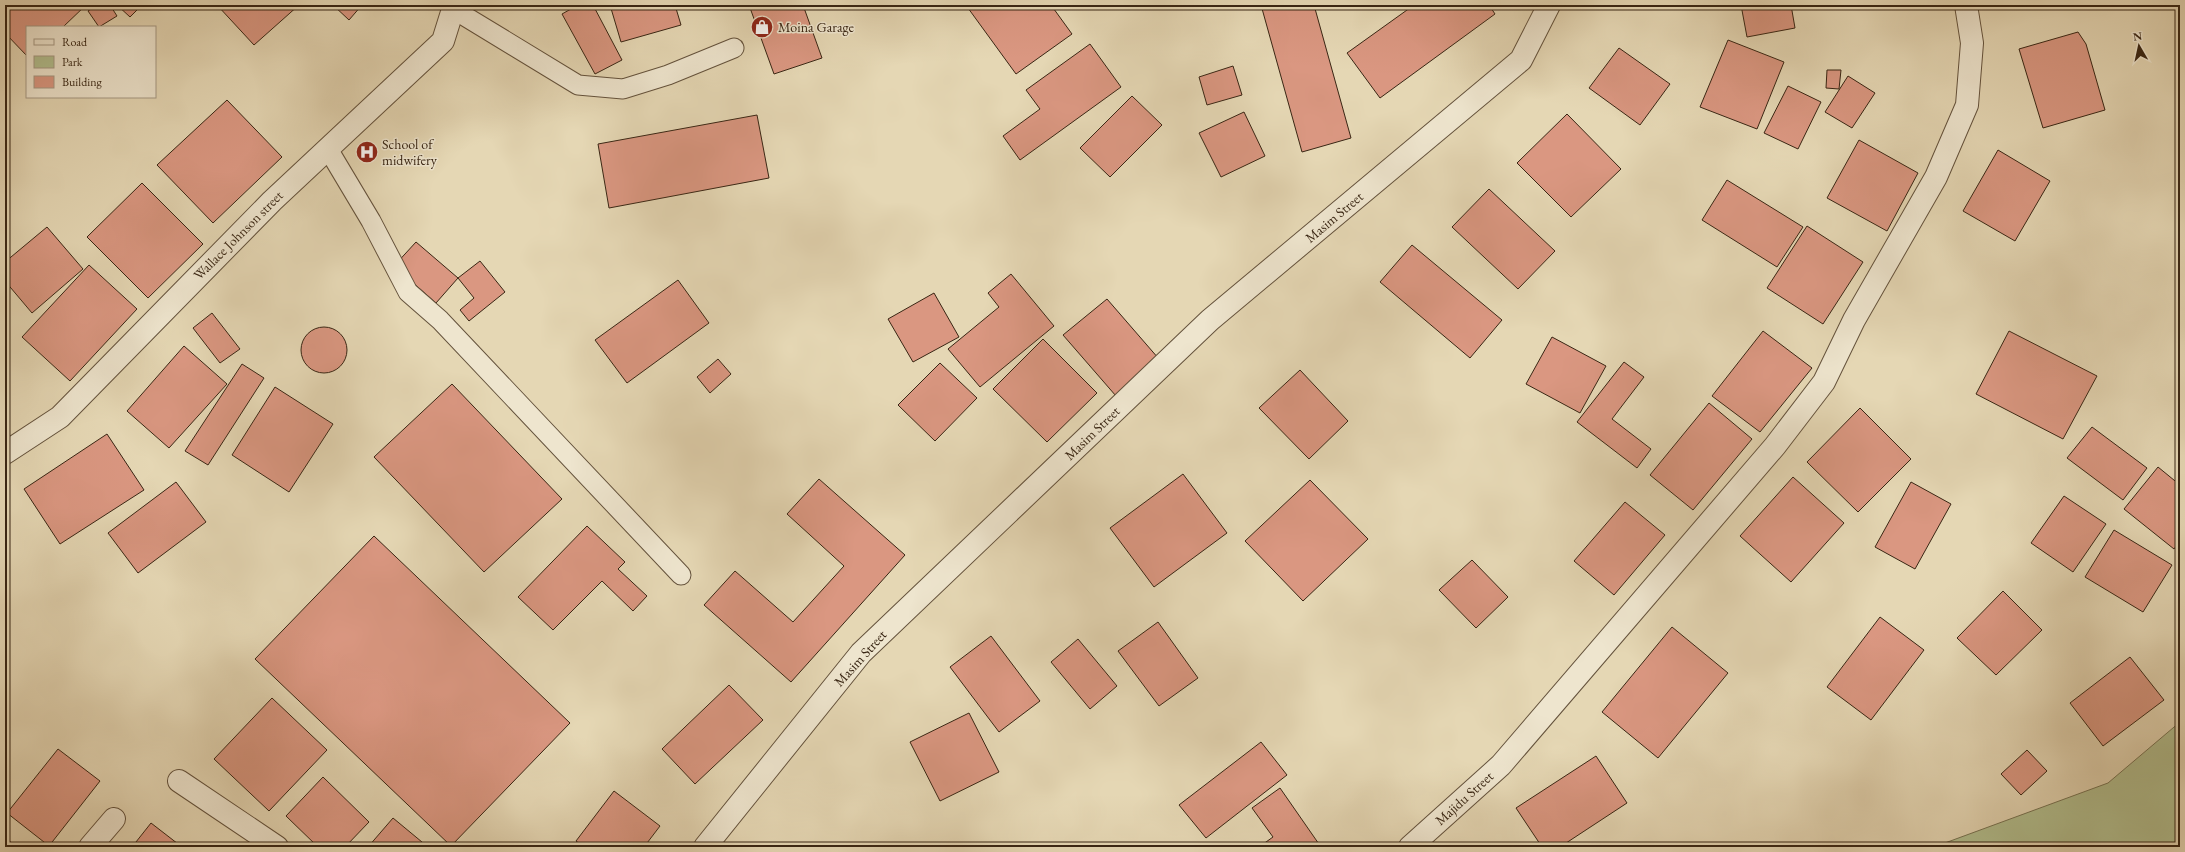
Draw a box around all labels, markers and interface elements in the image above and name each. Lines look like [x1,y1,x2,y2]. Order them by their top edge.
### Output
shop icon: Moina Garage [749,14,775,40]
place label: Moina Garage [778,18,855,36]
legend [26,26,156,98]
north arrow [2119,26,2159,66]
text: N [2132,28,2143,44]
text: Road [62,34,88,50]
text: Park [62,54,83,70]
text: Building [62,74,103,90]
place label: School of midwifery [382,135,438,169]
hospital icon: School of midwifery [354,139,380,165]
street label: Wallace Johnson street [189,186,287,284]
street label: Masim Street [1301,187,1367,246]
street label: Masim Street [1060,402,1124,464]
street label: Masim Street [830,625,891,690]
street label: Majidu Street [1431,767,1497,829]

